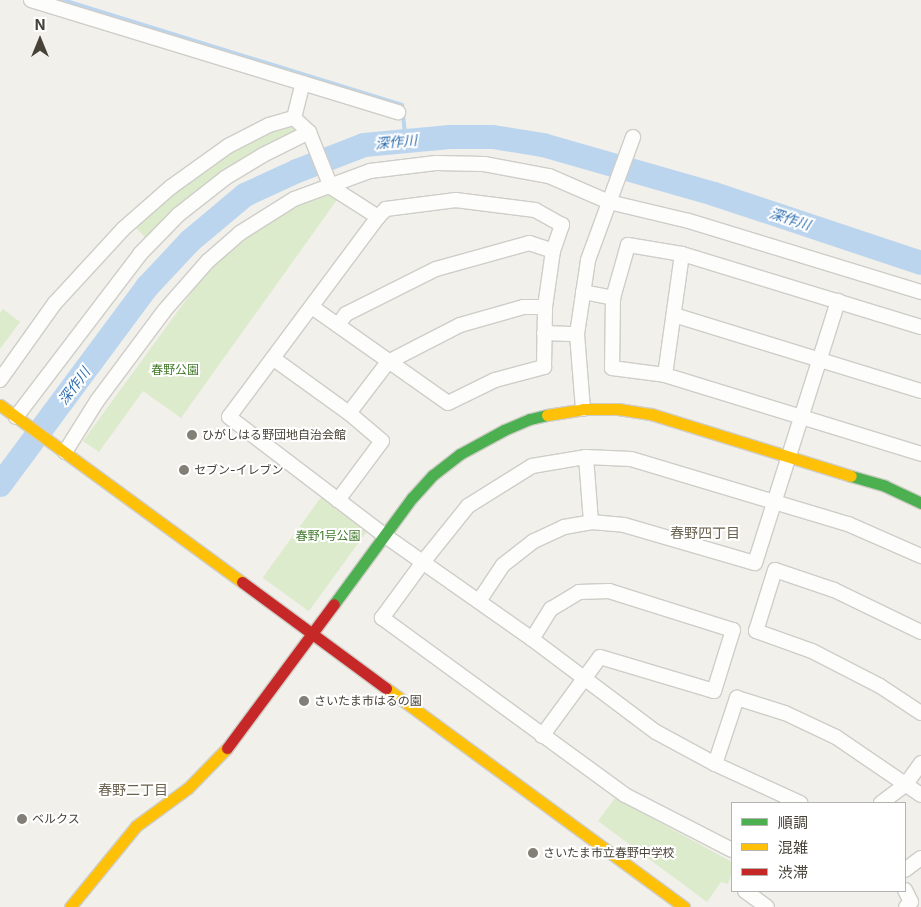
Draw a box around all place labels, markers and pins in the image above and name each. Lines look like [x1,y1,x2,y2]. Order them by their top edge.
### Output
place label: ひがしはる野団地自治会館 [202,428,346,442]
marker: ひがしはる野団地自治会館 [186,429,198,441]
place label: セブン-イレブン [194,463,284,477]
marker: セブン-イレブン [178,464,190,476]
place label: さいたま市はるの園 [314,694,422,708]
marker: さいたま市はるの園 [298,695,310,707]
place label: ベルクス [32,812,80,826]
marker: ベルクス [16,813,28,825]
place label: さいたま市立春野中学校 [543,846,675,860]
marker: さいたま市立春野中学校 [527,847,539,859]

